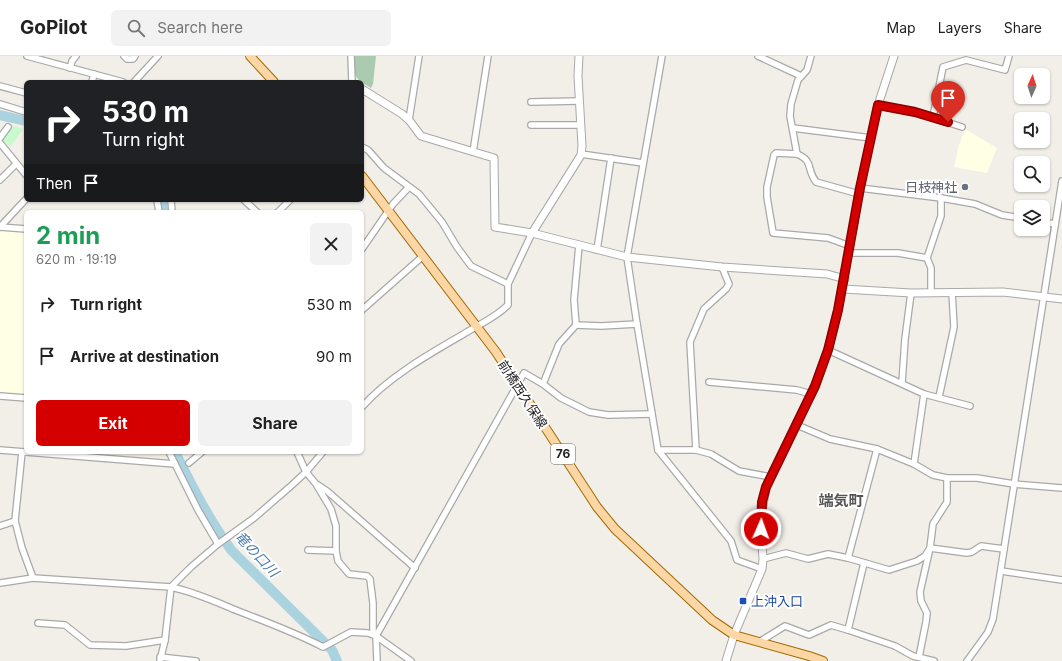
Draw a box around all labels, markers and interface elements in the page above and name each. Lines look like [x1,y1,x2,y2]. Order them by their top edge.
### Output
search box [111,10,391,46]
text: GoPilot [20,16,87,39]
icon: search [125,17,147,39]
text: Search here [157,18,243,37]
text: Map [887,19,916,36]
text: Layers [938,19,982,36]
text: Share [1004,19,1042,36]
north arrow [1014,68,1050,104]
map controls [1014,68,1050,236]
pin [931,81,965,122]
icon: arrive [937,87,959,109]
text: 530 m [102,95,189,129]
icon: right [36,96,88,148]
button: sound [1014,112,1050,148]
text: Turn right [102,129,185,150]
button: search [1014,156,1050,192]
icon: arrive [80,172,102,194]
text: Then [36,174,72,193]
place label: 日枝神社 [905,179,957,195]
marker: 日枝神社 [960,182,970,192]
button: layers [1014,200,1050,236]
text: 2 min [36,221,100,250]
button: close [310,223,352,265]
text: 620 m · 19:19 [36,251,117,267]
icon: right [36,293,58,315]
text: Turn right [70,295,142,314]
text: 530 m [307,295,352,314]
icon: arrive [36,345,58,367]
text: Arrive at destination [70,347,219,366]
text: 90 m [316,347,352,366]
street label: 前橋西久保線 [495,357,551,431]
button: Exit [36,400,190,446]
button: Share [198,400,352,446]
road number: 76 [551,444,575,464]
district label: 端気町 [818,491,864,510]
position arrow [740,508,782,550]
water label: 竜の口川 [232,527,284,581]
place label: 上沖入口 [751,593,803,609]
marker: 上沖入口 [738,596,748,606]

